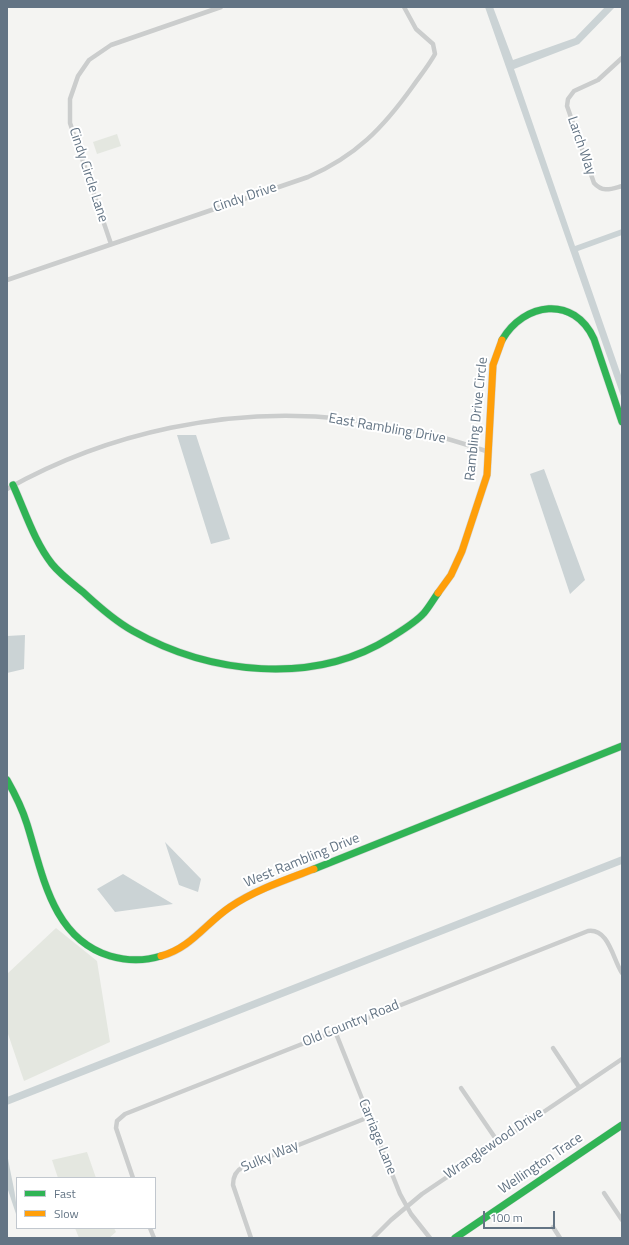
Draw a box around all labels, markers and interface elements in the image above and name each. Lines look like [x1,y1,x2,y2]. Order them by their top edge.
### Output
street label: Larch Way [563,114,599,178]
street label: Cindy Circle Lane [65,126,111,224]
street label: Cindy Drive [211,179,279,217]
street label: Rambling Drive Circle [462,356,492,482]
street label: East Rambling Drive [327,410,447,448]
street label: West Rambling Drive [242,830,362,892]
street label: Old Country Road [300,997,402,1051]
street label: Carriage Lane [354,1097,400,1177]
street label: Wranglewood Drive [441,1105,547,1183]
street label: Wellington Trace [496,1130,586,1198]
street label: Sulky Way [239,1137,301,1177]
legend [16,1177,156,1229]
text: Fast [54,1184,76,1203]
scale bar [485,1203,557,1229]
text: Slow [54,1204,79,1223]
text: 100 m [490,1208,523,1227]

